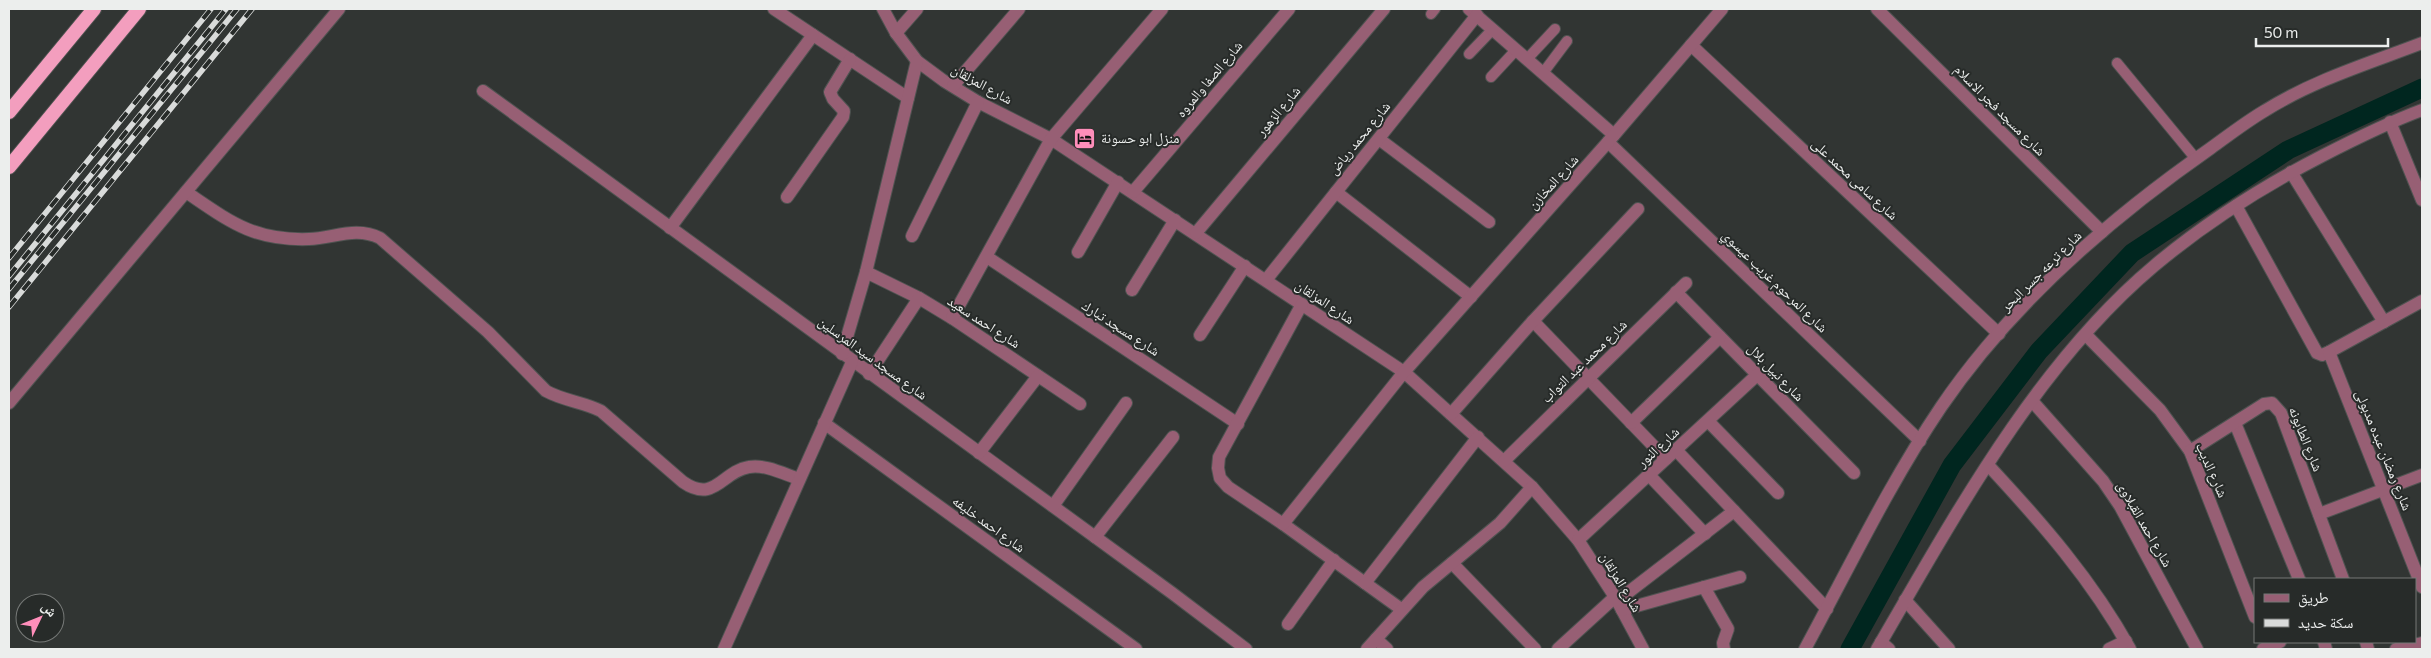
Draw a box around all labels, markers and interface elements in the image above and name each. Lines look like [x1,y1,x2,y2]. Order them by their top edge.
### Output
scale bar [2256,15,2388,47]
text: 50 m [2264,23,2298,41]
street label: شارع الصفا والمروه [1172,37,1247,122]
street label: شارع المزلقان [948,60,1016,109]
street label: شارع مسجد فجر الاسلام [1950,60,2050,160]
street label: شارع الزهور [1251,82,1305,141]
street label: شارع محمد رياض [1324,98,1395,179]
hotel icon: منزل ابو حسونة [1073,126,1097,150]
place label: منزل ابو حسونة [1101,129,1179,147]
street label: شارع سامى محمد على [1807,134,1902,224]
street label: شارع المخازن [1524,151,1583,214]
street label: شارع المرحوم غريب عيسوي [1717,226,1832,338]
street label: شارع ترعه جسر البحر [1996,227,2086,317]
street label: شارع المزلقان [1292,276,1358,329]
street label: شارع احمد سعيد [944,292,1024,353]
street label: شارع مسجد تبارك [1078,296,1163,361]
street label: شارع مسجد سيد المرسلين [814,312,931,405]
street label: شارع محمد عبد التواب [1537,315,1631,407]
street label: شارع نبيل بلال [1743,339,1808,406]
street label: شارع رمضان عبده مدبولى [2351,387,2416,513]
street label: شارع الطابونه [2284,404,2327,475]
street label: شارع النور [1632,423,1684,473]
street label: شارع الديب [2191,440,2232,501]
street label: شارع احمد القبلاوى [2112,478,2177,571]
street label: شارع احمد خليفه [948,492,1029,557]
street label: شارع المزلقان [1595,549,1646,616]
legend [2254,578,2416,643]
text: طريق [2298,588,2329,608]
north arrow [15,593,65,643]
text: ش [38,598,61,621]
text: سكة حديد [2298,613,2353,631]

